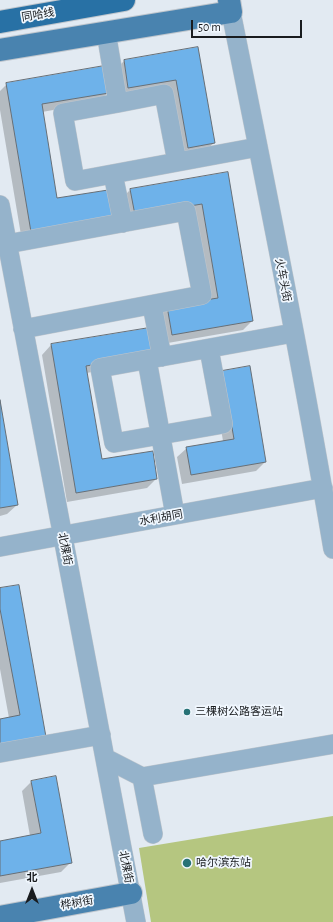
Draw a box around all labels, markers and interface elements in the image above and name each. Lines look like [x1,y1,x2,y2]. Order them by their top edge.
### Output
street label: 同哈线 [21,6,55,24]
scale bar [193,12,304,38]
text: 50 m [198,21,221,33]
street label: 火车头街 [272,257,294,303]
street label: 水利胡同 [138,508,184,528]
street label: 北棵街 [55,532,75,566]
place label: 三棵树公路客运站 [195,705,283,719]
marker: 三棵树公路客运站 [182,707,192,717]
street label: 北棵街 [116,850,136,884]
place label: 哈尔滨东站 [196,856,251,870]
marker: 哈尔滨东站 [181,857,193,869]
north arrow [12,870,52,910]
text: 北 [27,872,38,883]
street label: 桦树街 [60,894,94,912]

